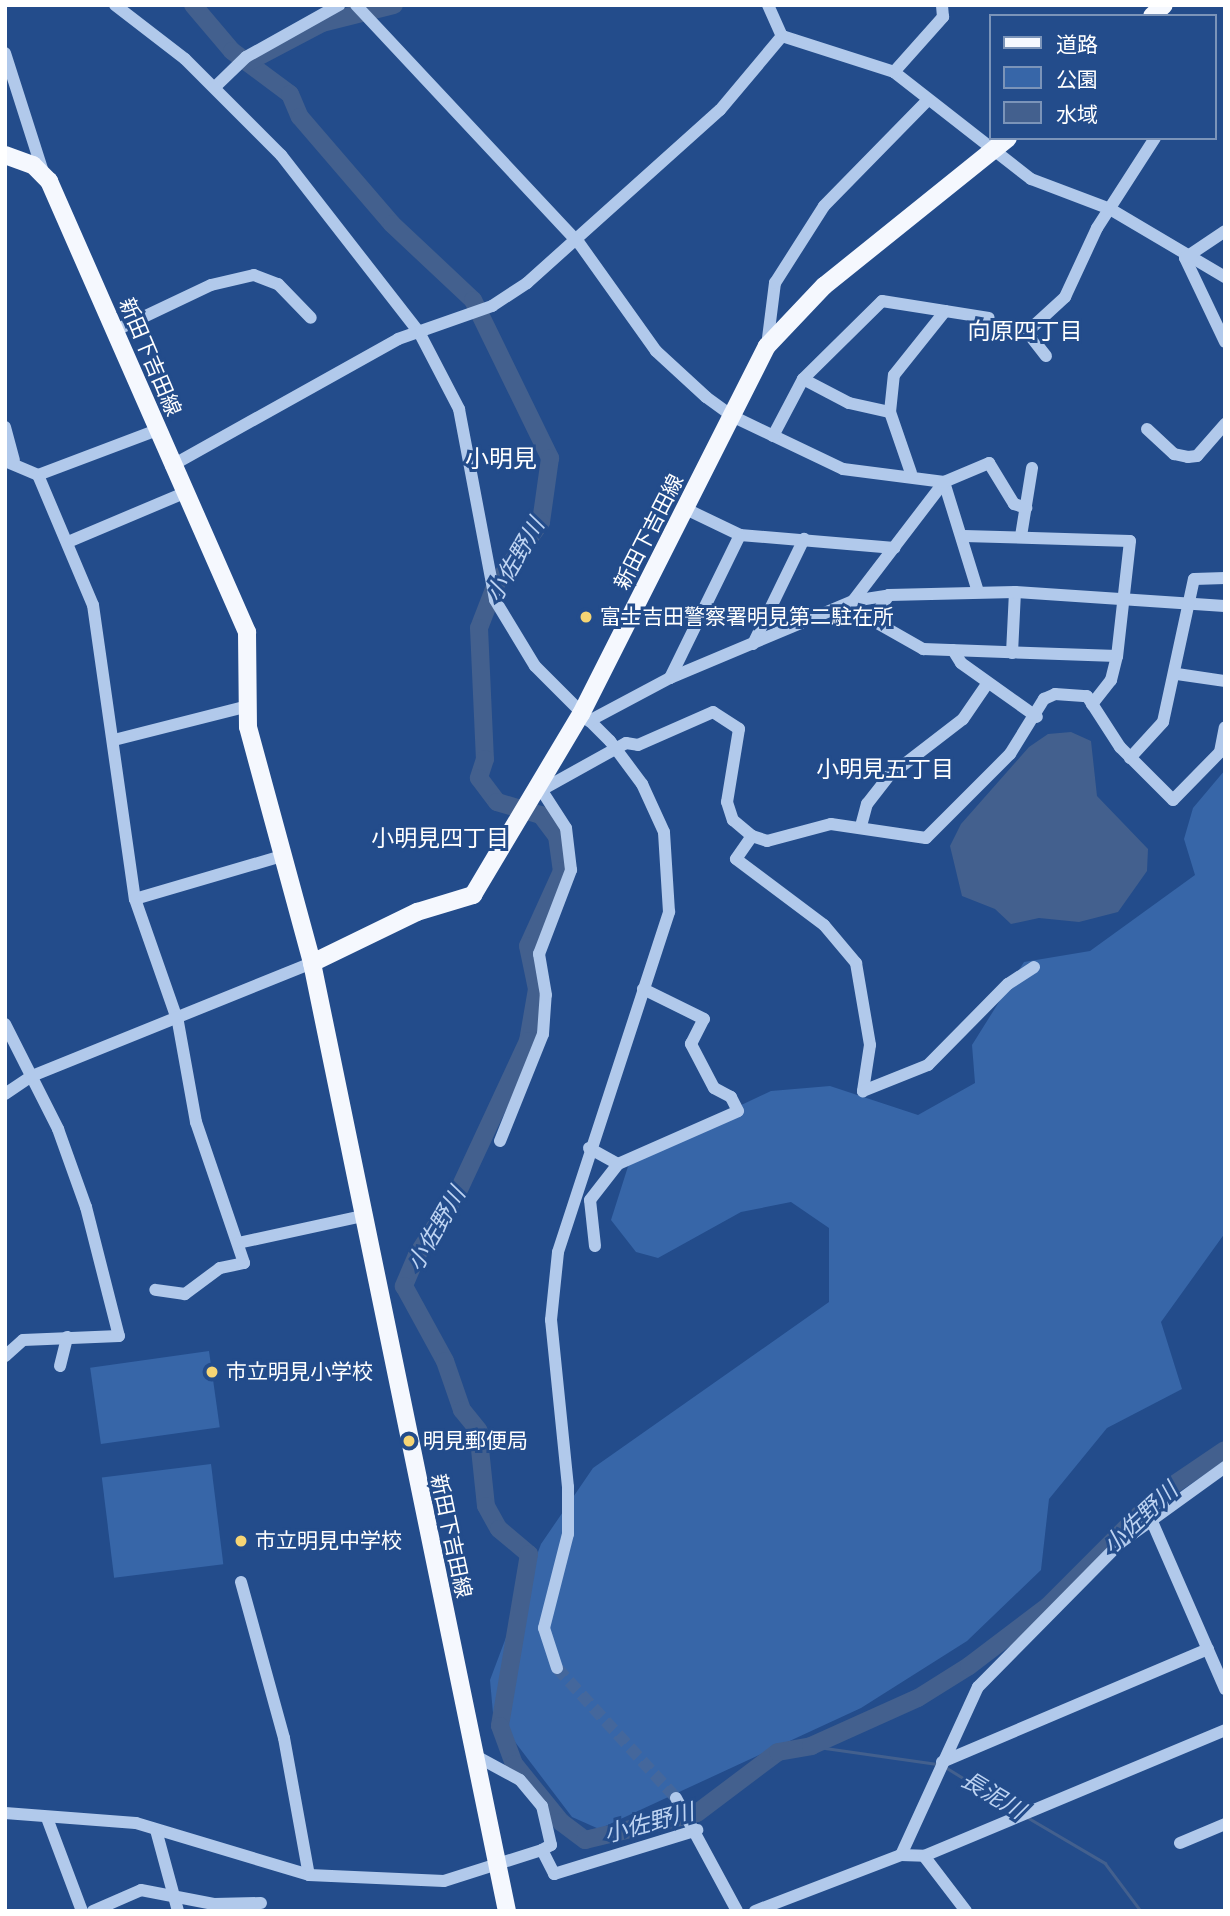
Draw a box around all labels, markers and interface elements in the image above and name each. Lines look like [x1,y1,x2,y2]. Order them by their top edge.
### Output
legend [988,14,1216,140]
text: 道路 [1056,32,1098,58]
text: 公園 [1056,67,1098,93]
text: 水域 [1056,102,1098,128]
street label: 新田下吉田線 [114,294,186,420]
district label: 向原四丁目 [968,317,1082,345]
district label: 小明見 [465,446,537,474]
street label: 新田下吉田線 [609,470,689,594]
water label: 小佐野川 [480,513,550,607]
place label: 富士吉田警察署明見第二駐在所 [600,604,894,630]
marker: 富士吉田警察署明見第二駐在所 [578,609,594,625]
district label: 小明見五丁目 [816,755,954,783]
district label: 小明見四丁目 [371,824,509,852]
water label: 小佐野川 [401,1182,471,1276]
place label: 市立明見小学校 [226,1359,373,1385]
marker: 市立明見小学校 [204,1364,220,1380]
place label: 明見郵便局 [423,1428,528,1454]
marker: 明見郵便局 [401,1433,417,1449]
street label: 新田下吉田線 [426,1472,476,1600]
water label: 小佐野川 [1097,1477,1183,1559]
place label: 市立明見中学校 [255,1528,402,1554]
marker: 市立明見中学校 [233,1533,249,1549]
water label: 長泥川 [956,1765,1030,1825]
water label: 小佐野川 [601,1798,697,1848]

